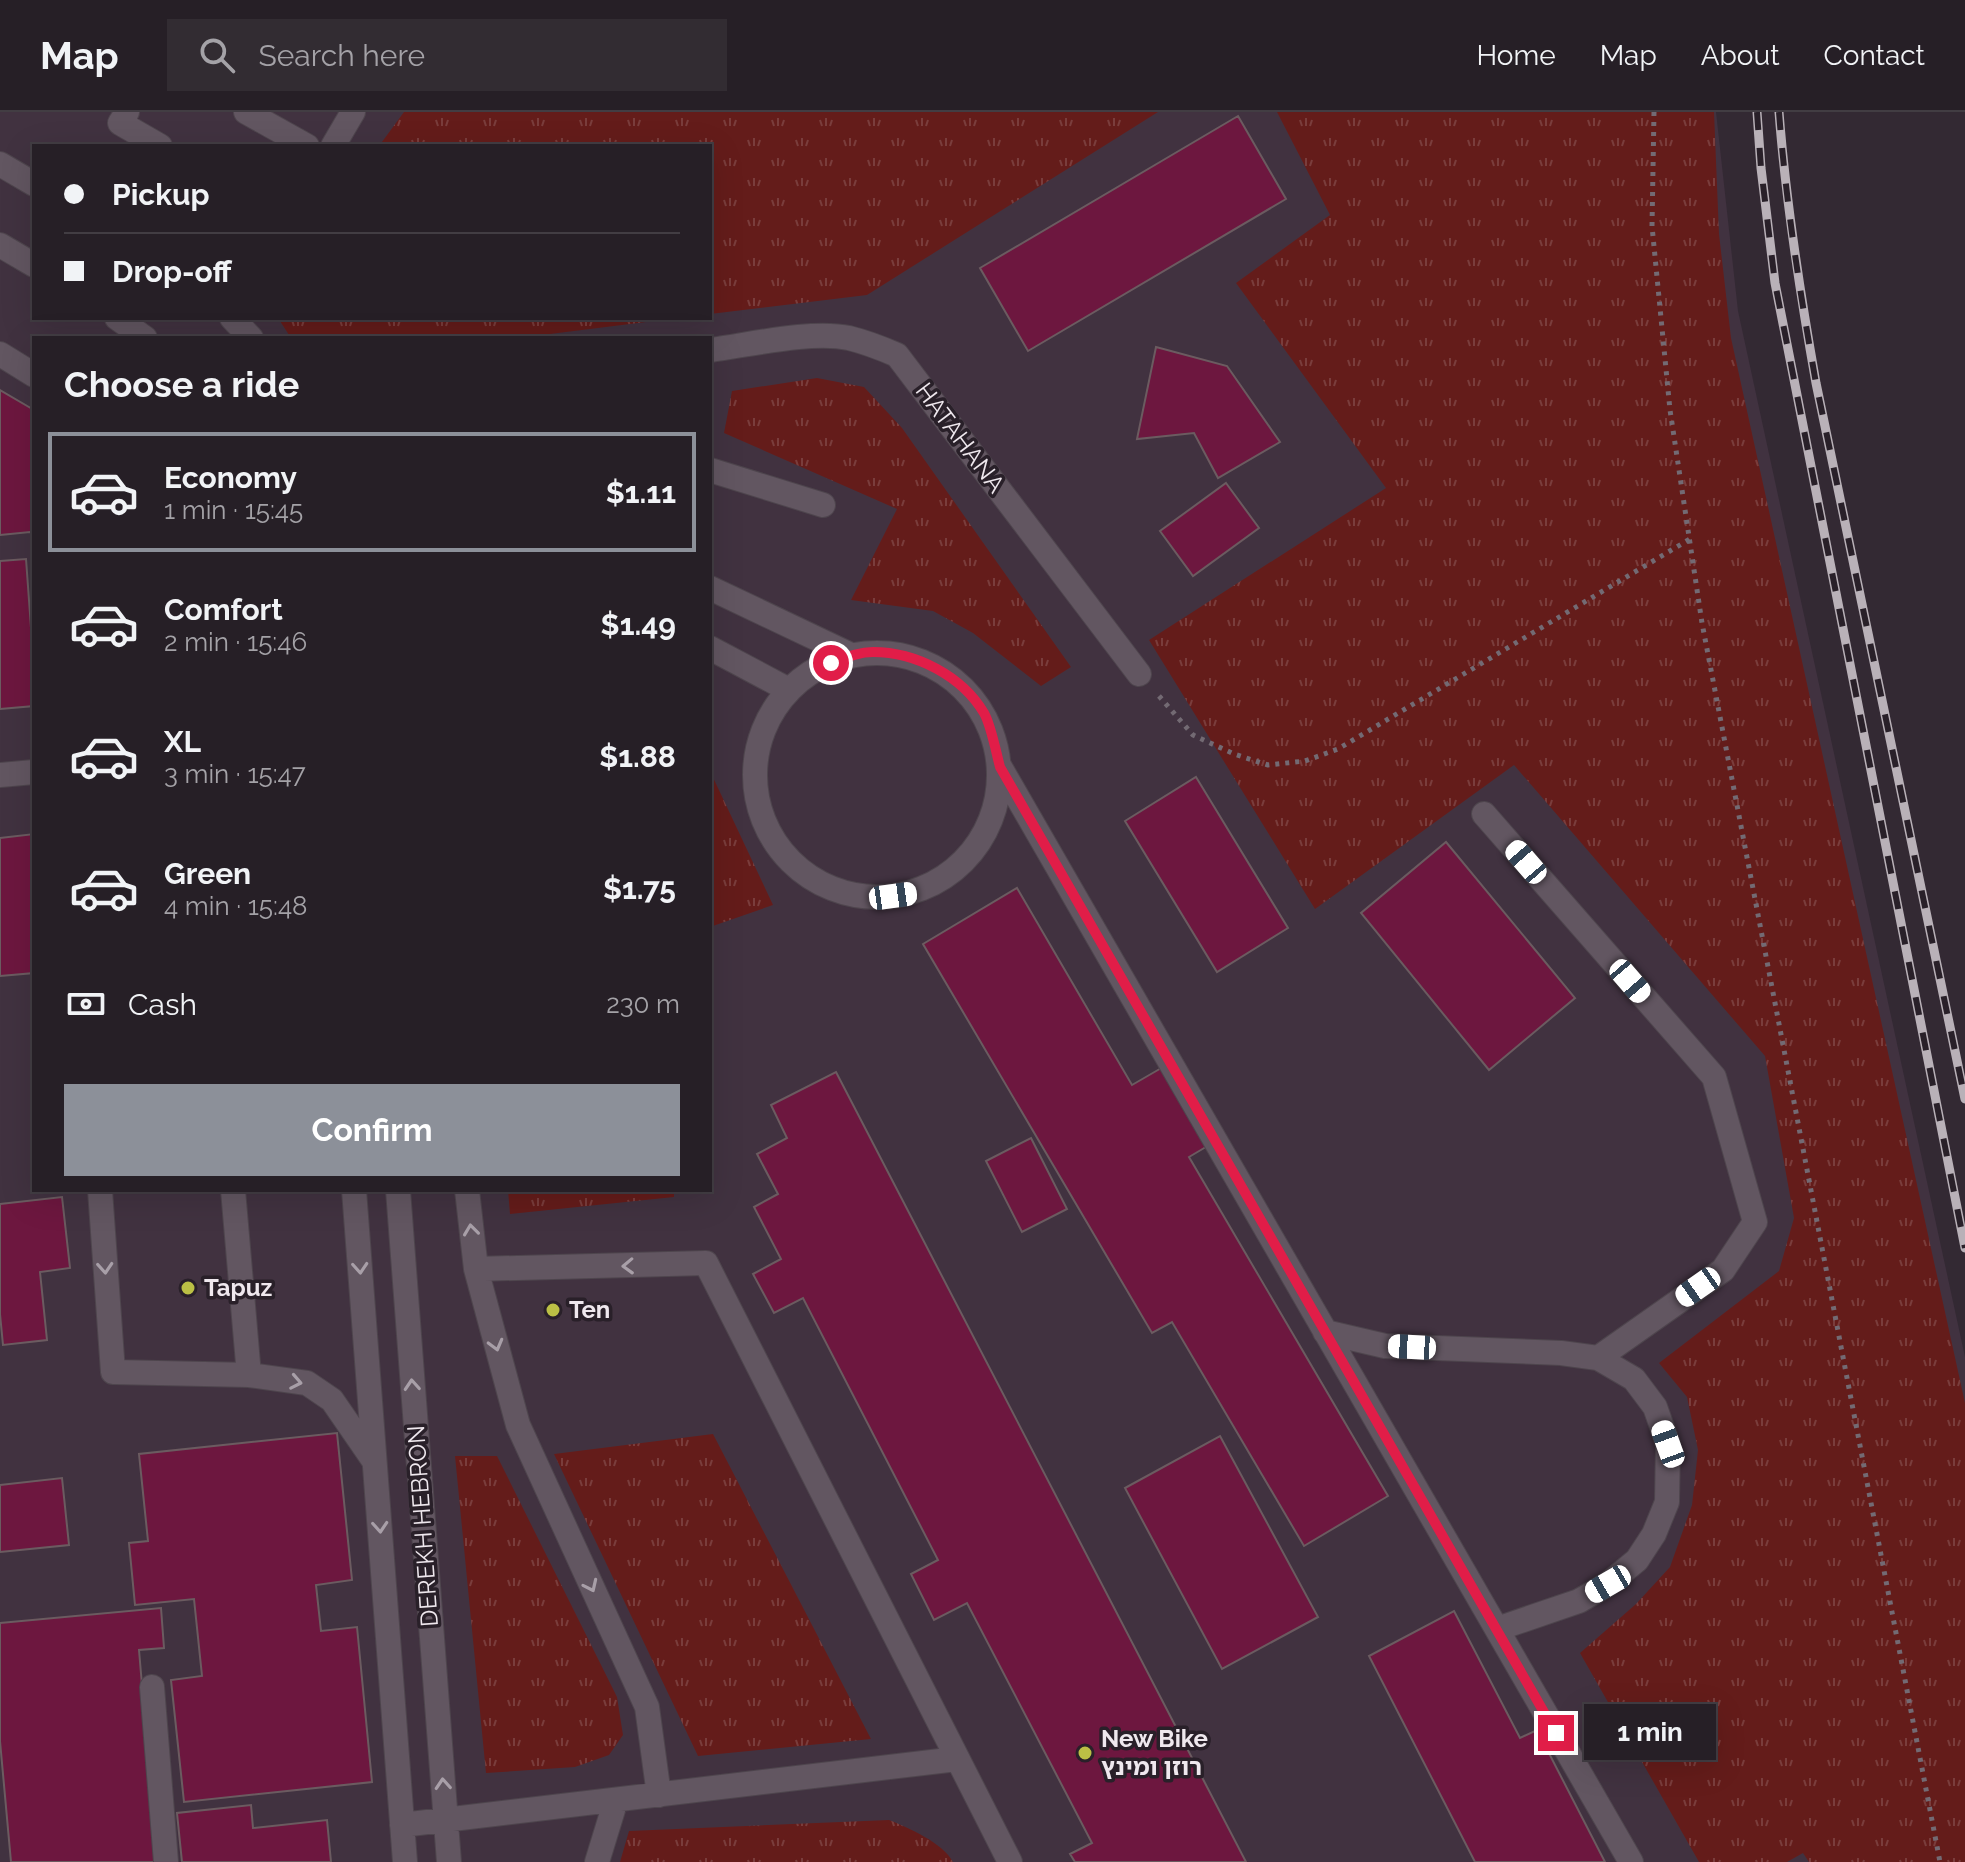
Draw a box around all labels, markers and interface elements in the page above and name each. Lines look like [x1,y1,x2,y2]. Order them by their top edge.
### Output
search box [167,19,727,91]
text: Map [40,33,119,78]
icon: search [195,33,239,77]
text: Search here [259,38,425,73]
text: Home [1476,39,1556,72]
text: Map [1600,39,1657,72]
text: About [1701,39,1780,72]
text: Contact [1824,39,1925,72]
text: Pickup [112,177,210,212]
text: Drop-off [112,254,232,289]
text: Choose a ride [64,363,299,405]
street label: HATAHANA [910,377,1011,498]
icon: car [68,456,140,528]
text: Economy [164,460,297,495]
text: $1.11 [606,475,676,510]
text: 1 min · 15:45 [164,495,303,525]
icon: car [68,588,140,660]
text: Comfort [164,592,283,627]
text: $1.49 [601,607,676,642]
text: 2 min · 15:46 [164,627,307,657]
route start [813,645,849,681]
icon: car [68,720,140,792]
text: XL [164,724,201,759]
text: $1.88 [599,739,676,774]
text: 3 min · 15:47 [164,759,306,789]
car [1501,836,1551,888]
icon: car [68,852,140,924]
text: Green [164,856,251,891]
text: $1.75 [603,871,676,906]
car [868,881,918,911]
text: 4 min · 15:48 [164,891,308,921]
car [1605,955,1655,1007]
icon: cash [64,982,108,1026]
text: Cash [128,987,197,1022]
text: 230 m [606,989,680,1019]
button: Confirm [64,1084,680,1176]
one-way arrow [463,1223,480,1236]
one-way arrow [621,1257,634,1274]
one-way arrow [96,1262,113,1275]
one-way arrow [351,1262,368,1275]
car [1671,1263,1725,1311]
place label: Tapuz [204,1273,273,1302]
marker: Tapuz [179,1279,197,1297]
place label: Ten [569,1295,610,1324]
marker: Ten [544,1301,562,1319]
car [1387,1334,1437,1360]
one-way arrow [487,1337,504,1351]
one-way arrow [289,1373,303,1390]
one-way arrow [404,1378,421,1391]
car [1649,1417,1687,1471]
street label: DEREKH HEBRON [401,1424,444,1628]
one-way arrow [371,1521,388,1534]
car [1581,1562,1635,1606]
one-way arrow [582,1578,598,1592]
callout: 1 min [1584,1705,1716,1761]
route end [1538,1715,1574,1751]
text: 1 min [1617,1717,1683,1747]
place label: New Bike רוזן ומינץ [1101,1724,1208,1781]
marker: New Bike רוזן ומינץ [1076,1744,1094,1762]
one-way arrow [435,1777,452,1790]

